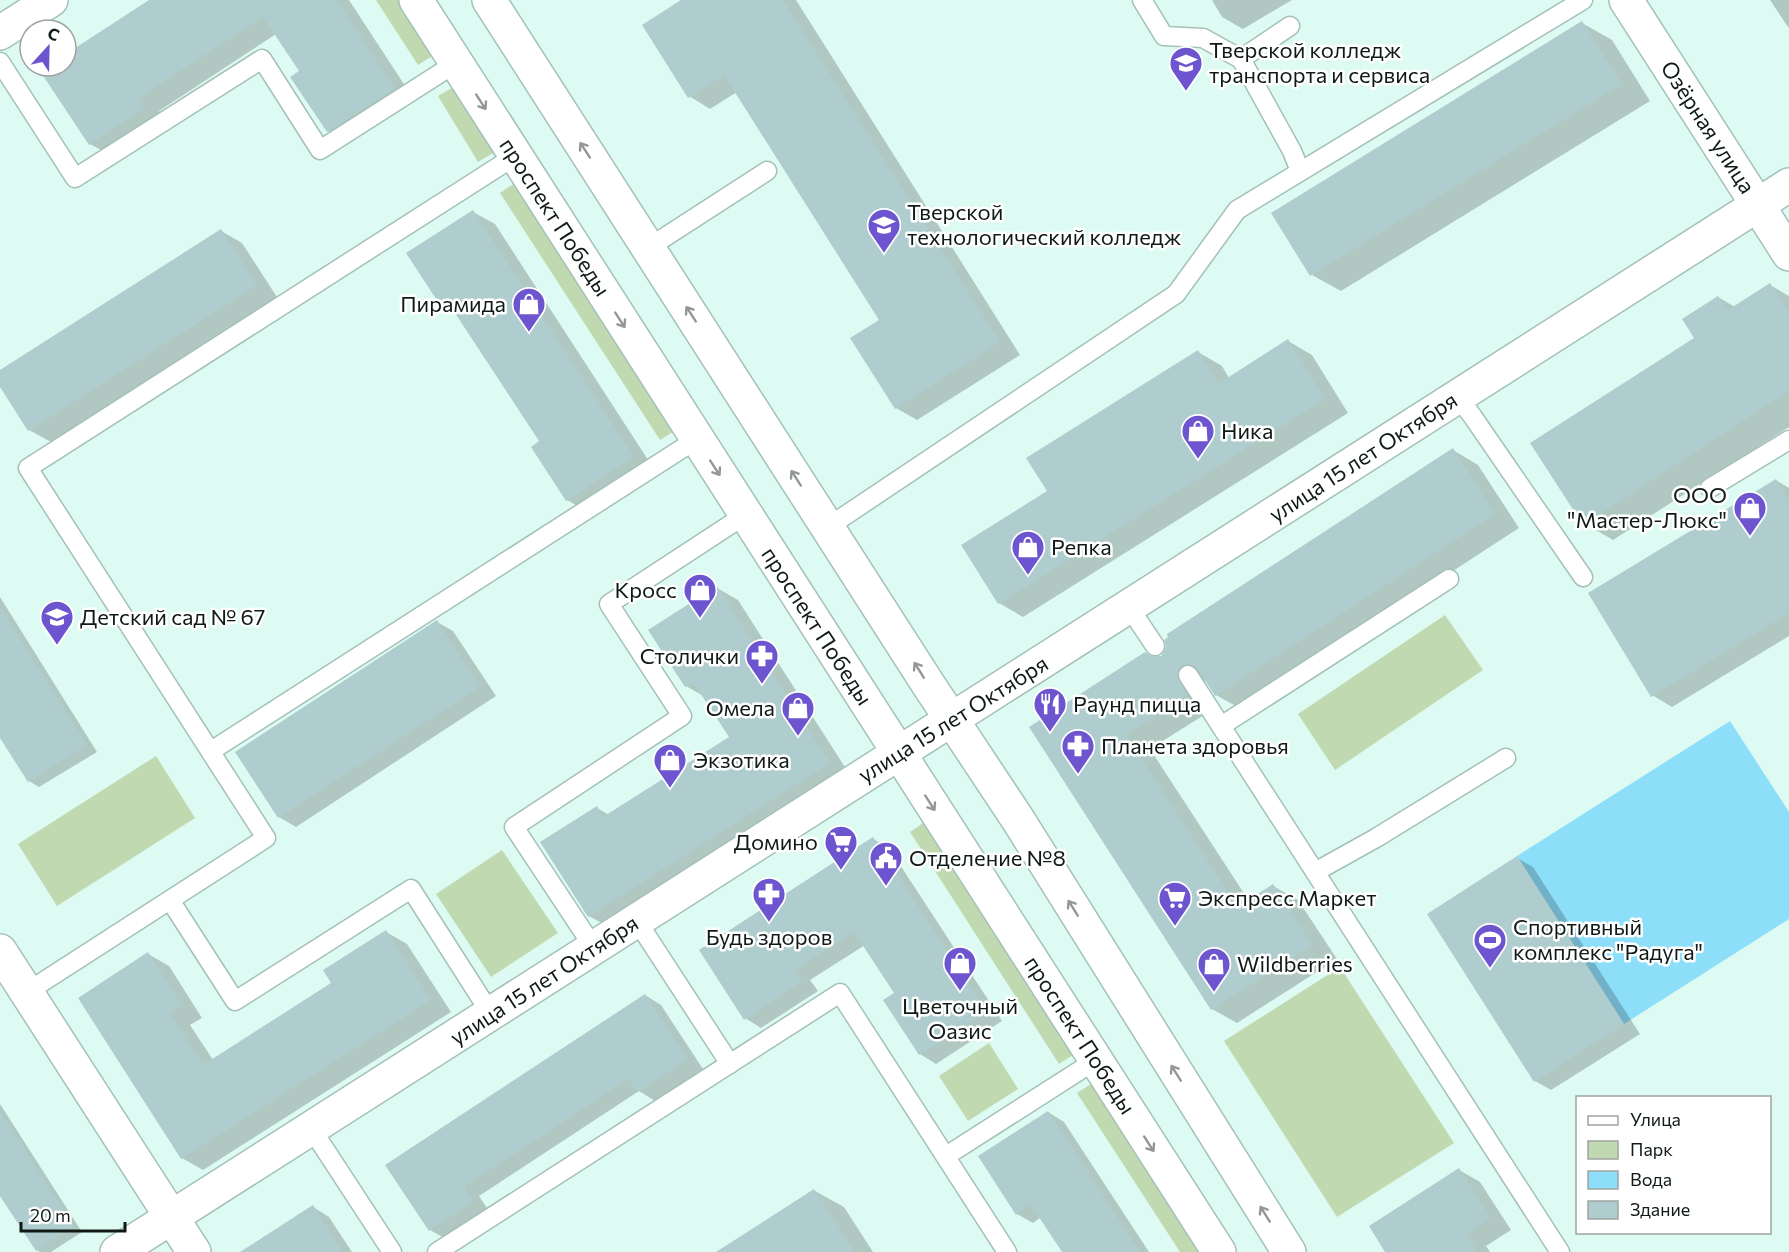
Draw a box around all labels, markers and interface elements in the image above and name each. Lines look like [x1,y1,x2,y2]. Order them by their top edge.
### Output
north arrow [18,18,78,78]
text: С [45,23,62,45]
place label: Тверской колледж транспорта и сервиса [1209,36,1430,88]
school or university icon: Тверской колледж транспорта и сервиса [1168,45,1204,92]
street label: Озёрная улица [1655,55,1761,198]
one-way arrow [475,94,488,111]
street label: проспект Победы [494,133,617,301]
one-way arrow [579,141,592,158]
place label: Тверской технологический колледж [907,198,1182,250]
school or university icon: Тверской технологический колледж [866,207,902,254]
shop icon: Пирамида [511,286,547,333]
place label: Пирамида [400,290,506,317]
one-way arrow [684,306,696,323]
one-way arrow [615,311,627,328]
street label: улица 15 лет Октября [1264,386,1462,528]
shop icon: Ника [1180,413,1216,460]
place label: Ника [1221,417,1273,444]
one-way arrow [710,459,722,476]
one-way arrow [790,470,802,486]
place label: ООО "Мастер-Люкс" [1567,481,1727,533]
shop icon: ООО "Мастер-Люкс" [1732,490,1768,537]
shop icon: Репка [1010,529,1046,576]
place label: Репка [1051,533,1112,560]
street label: проспект Победы [756,542,879,710]
shop icon: Кросс [682,572,718,619]
place label: Кросс [614,576,677,603]
school or university icon: Детский сад № 67 [39,599,75,646]
place label: Детский сад № 67 [80,603,265,630]
pharmacy icon: Столички [744,638,780,685]
place label: Столички [640,642,739,669]
street label: улица 15 лет Октября [853,649,1053,788]
one-way arrow [913,662,926,679]
restaurant icon: Раунд пицца [1032,686,1068,733]
shop icon: Омела [780,690,816,737]
place label: Раунд пицца [1073,690,1201,717]
place label: Омела [706,694,775,721]
pharmacy icon: Планета здоровья [1060,728,1096,775]
place label: Планета здоровья [1101,732,1289,759]
shop icon: Экзотика [652,742,688,789]
place label: Экзотика [693,746,790,773]
one-way arrow [924,794,936,811]
supermarket icon: Домино [823,824,859,871]
place label: Домино [734,828,818,855]
public building icon: Отделение №8 [868,840,904,887]
place label: Отделение №8 [909,844,1066,871]
pharmacy icon: Будь здоров [751,876,787,923]
supermarket icon: Экспресс Маркет [1157,880,1193,927]
place label: Экспресс Маркет [1198,884,1377,911]
one-way arrow [1066,900,1078,917]
street label: улица 15 лет Октября [445,909,643,1051]
place label: Спортивный комплекс "Радуга" [1513,913,1703,965]
sports icon: Спортивный комплекс "Радуга" [1472,922,1508,969]
place label: Будь здоров [706,923,832,950]
shop icon: Цветочный Оазис [942,945,978,992]
shop icon: Wildberries [1196,946,1232,993]
place label: Wildberries [1237,950,1353,977]
street label: проспект Победы [1019,951,1142,1119]
place label: Цветочный Оазис [902,992,1018,1044]
one-way arrow [1170,1066,1182,1082]
legend [1576,1096,1771,1234]
text: Улица [1630,1108,1681,1130]
one-way arrow [1143,1135,1156,1152]
text: Парк [1630,1138,1673,1160]
text: Вода [1630,1168,1672,1190]
scale bar [21,1195,124,1233]
text: Здание [1630,1198,1690,1220]
text: 20 m [30,1204,71,1226]
one-way arrow [1259,1206,1271,1223]

